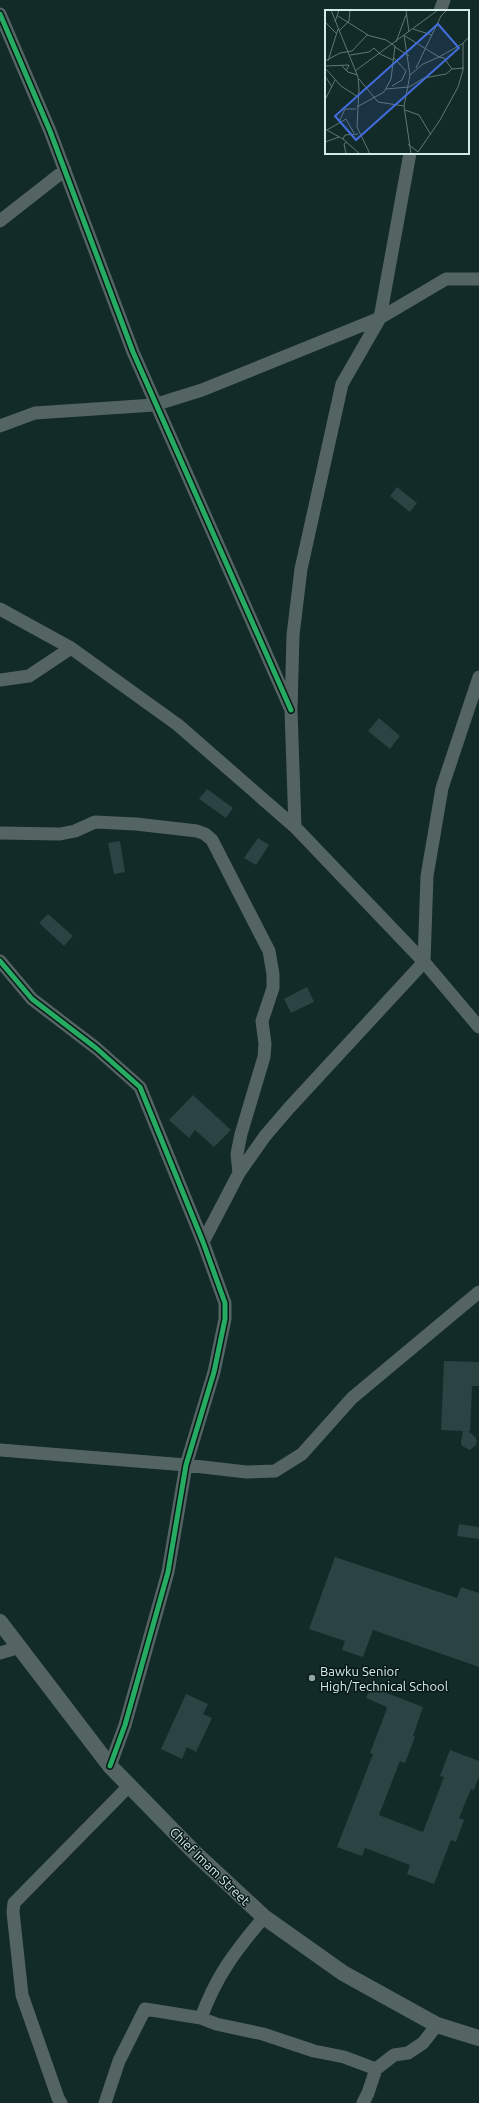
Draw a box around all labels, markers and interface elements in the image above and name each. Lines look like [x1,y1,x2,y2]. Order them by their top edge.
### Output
inset map [325,10,469,154]
place label: Bawku Senior High/Technical School [320,1664,449,1693]
marker: Bawku Senior High/Technical School [307,1673,317,1683]
street label: Chief Imam Street [167,1824,253,1908]

